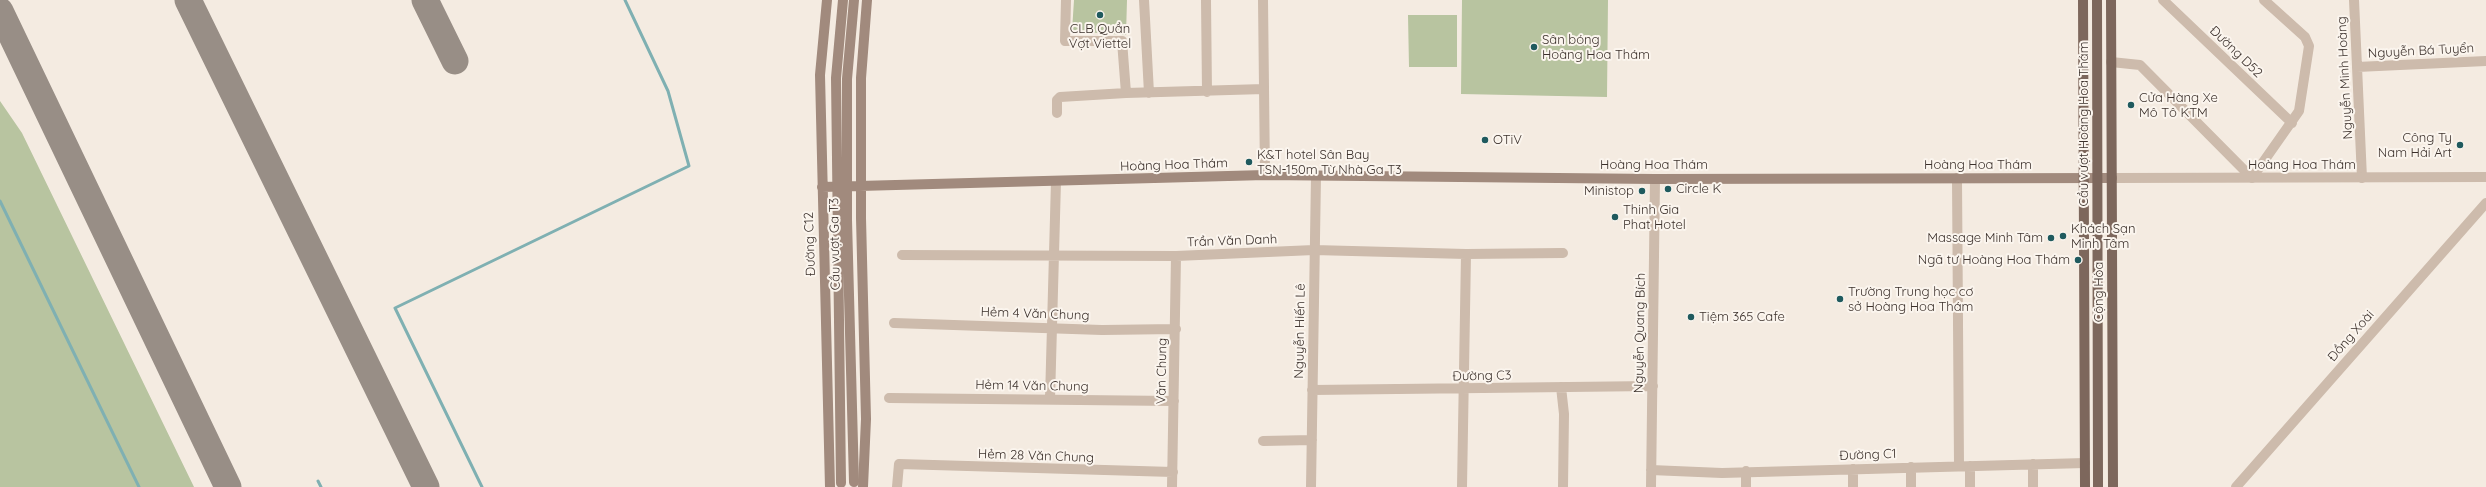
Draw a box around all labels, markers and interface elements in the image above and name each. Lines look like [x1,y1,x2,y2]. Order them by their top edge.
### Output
marker: CLB Quần Vợt Viettel [1095,10,1105,20]
street label: Nguyễn Minh Hoàng [2334,16,2356,140]
place label: CLB Quần Vợt Viettel [1069,21,1131,52]
street label: Đường D52 [2206,23,2266,81]
place label: Sân bóng Hoàng Hoa Thám [1542,32,1650,63]
street label: Nguyễn Bá Tuyển [2367,40,2475,62]
street label: Cầu vượt Hoàng Hoa Thám [2076,41,2092,207]
marker: Sân bóng Hoàng Hoa Thám [1529,42,1539,52]
place label: Cửa Hàng Xe Mô Tô KTM [2139,90,2218,121]
marker: Cửa Hàng Xe Mô Tô KTM [2126,100,2136,110]
place label: Công Ty Nam Hải Art [2378,130,2452,161]
place label: OTiV [1493,132,1522,148]
marker: OTiV [1480,135,1490,145]
marker: Công Ty Nam Hải Art [2455,140,2465,150]
place label: K&T hotel Sân Bay TSN-150m Từ Nhà Ga T3 [1257,147,1402,178]
street label: Hoàng Hoa Thám [1120,155,1228,175]
marker: K&T hotel Sân Bay TSN-150m Từ Nhà Ga T3 [1244,157,1254,167]
street label: Hoàng Hoa Thám [1600,157,1708,173]
street label: Hoàng Hoa Thám [1924,157,2032,173]
street label: Hoàng Hoa Thám [2248,157,2356,173]
place label: Circle K [1676,181,1721,197]
place label: Ministop [1584,183,1634,199]
marker: Circle K [1663,184,1673,194]
marker: Ministop [1637,186,1647,196]
street label: Cầu vượt Ga T3 [826,198,844,290]
place label: Thinh Gia Phat Hotel [1623,202,1686,233]
street label: Đường C12 [801,212,819,276]
marker: Thinh Gia Phat Hotel [1610,212,1620,222]
place label: Khách Sạn Minh Tâm [2071,221,2135,252]
place label: Massage Minh Tâm [1927,230,2043,246]
marker: Khách Sạn Minh Tâm [2058,231,2068,241]
street label: Trần Văn Danh [1187,232,1277,250]
marker: Massage Minh Tâm [2046,233,2056,243]
place label: Ngã tư Hoàng Hoa Thám [1918,252,2070,268]
marker: Ngã tư Hoàng Hoa Thám [2073,255,2083,265]
street label: Cộng Hòa [2091,262,2107,322]
street label: Nguyễn Quang Bích [1631,273,1649,393]
street label: Nguyễn Hiến Lê [1291,283,1309,379]
place label: Trường Trung học cơ sở Hoàng Hoa Thám [1848,284,1973,315]
marker: Trường Trung học cơ sở Hoàng Hoa Thám [1835,294,1845,304]
street label: Hẻm 4 Văn Chung [980,304,1090,324]
street label: Đồng Xoài [2325,307,2377,365]
place label: Tiệm 365 Cafe [1699,309,1785,325]
marker: Tiệm 365 Cafe [1686,312,1696,322]
street label: Văn Chung [1154,338,1170,404]
street label: Đường C3 [1452,368,1512,384]
street label: Hẻm 14 Văn Chung [975,377,1089,395]
street label: Hẻm 28 Văn Chung [978,446,1094,466]
street label: Đường C1 [1839,446,1897,464]

